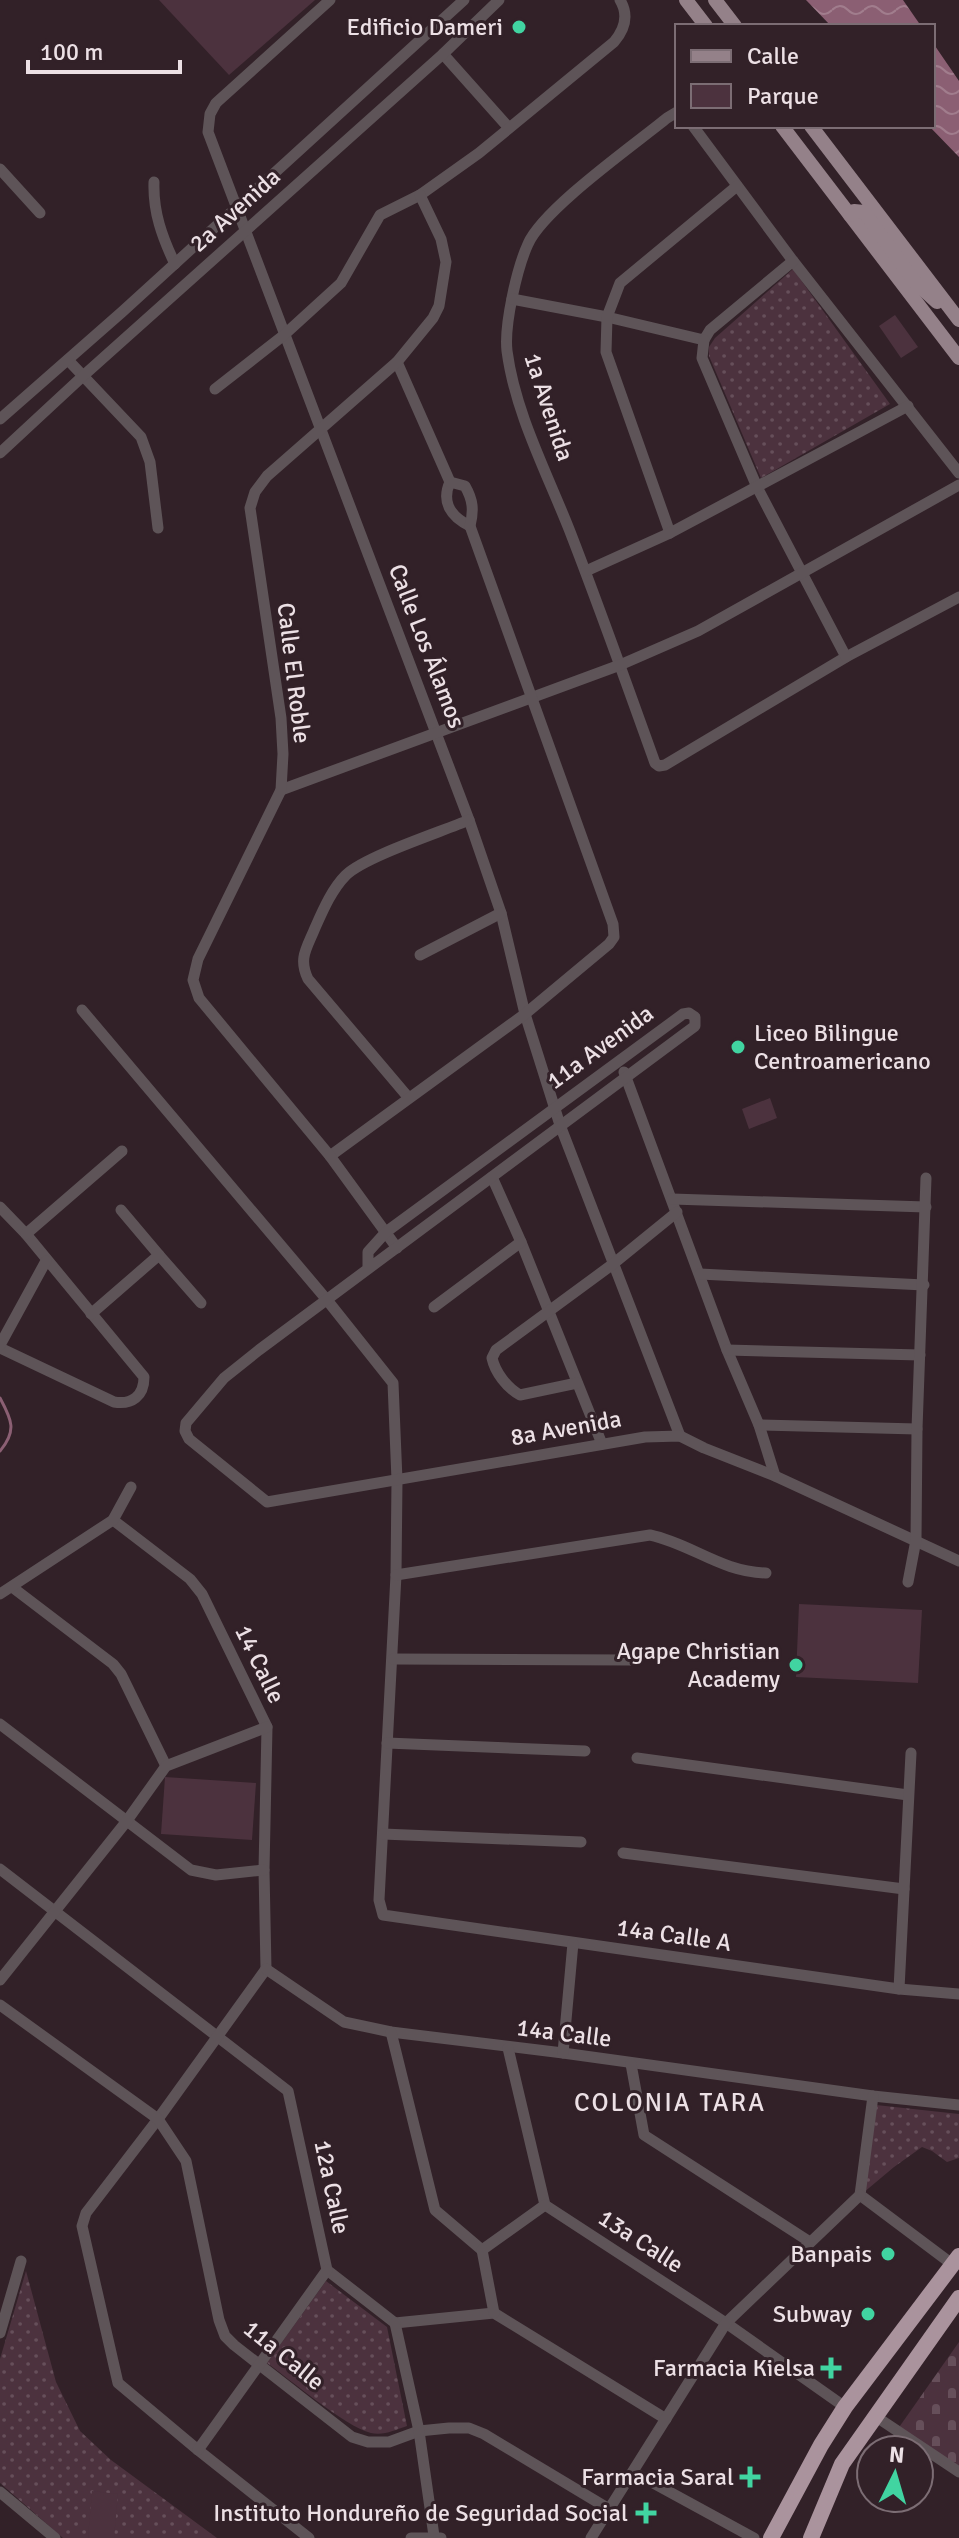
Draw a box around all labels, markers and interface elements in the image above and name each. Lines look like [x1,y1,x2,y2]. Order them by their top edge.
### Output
place label: Edificio Dameri [347,12,503,42]
marker: Edificio Dameri [510,18,528,36]
scale bar [28,24,180,74]
legend [675,24,935,128]
text: 100 m [40,37,103,67]
text: Calle [747,41,799,71]
text: Parque [747,81,819,111]
street label: 2a Avenida [183,161,287,259]
street label: 1a Avenida [517,349,581,465]
street label: Calle Los Álamos [382,560,472,732]
street label: Calle El Roble [270,601,318,745]
street label: 11a Avenida [541,998,659,1096]
place label: Liceo Bilingue Centroamericano [754,1018,931,1076]
marker: Liceo Bilingue Centroamericano [729,1038,747,1056]
street label: 8a Avenida [508,1404,624,1452]
street label: 14 Calle [228,1620,292,1708]
place label: Agape Christian Academy [616,1636,780,1694]
marker: Agape Christian Academy [787,1656,805,1674]
street label: 14a Calle A [615,1912,734,1958]
street label: 14a Calle [515,2012,613,2054]
district label: COLONIA TARA [574,2087,766,2119]
street label: 12a Calle [307,2137,357,2237]
street label: 13a Calle [593,2202,689,2280]
place label: Banpais [790,2239,872,2269]
marker: Banpais [879,2245,897,2263]
place label: Subway [773,2299,852,2329]
marker: Subway [859,2305,877,2323]
street label: 11a Calle [237,2313,331,2397]
place label: Farmacia Kielsa [653,2353,815,2383]
marker: Farmacia Kielsa [822,2359,840,2377]
north arrow [855,2434,935,2514]
text: N [888,2440,906,2469]
place label: Farmacia Saral [581,2462,734,2492]
marker: Farmacia Saral [741,2468,759,2486]
place label: Instituto Hondureño de Seguridad Social [213,2498,628,2528]
marker: Instituto Hondureño de Seguridad Social [635,2502,657,2524]

